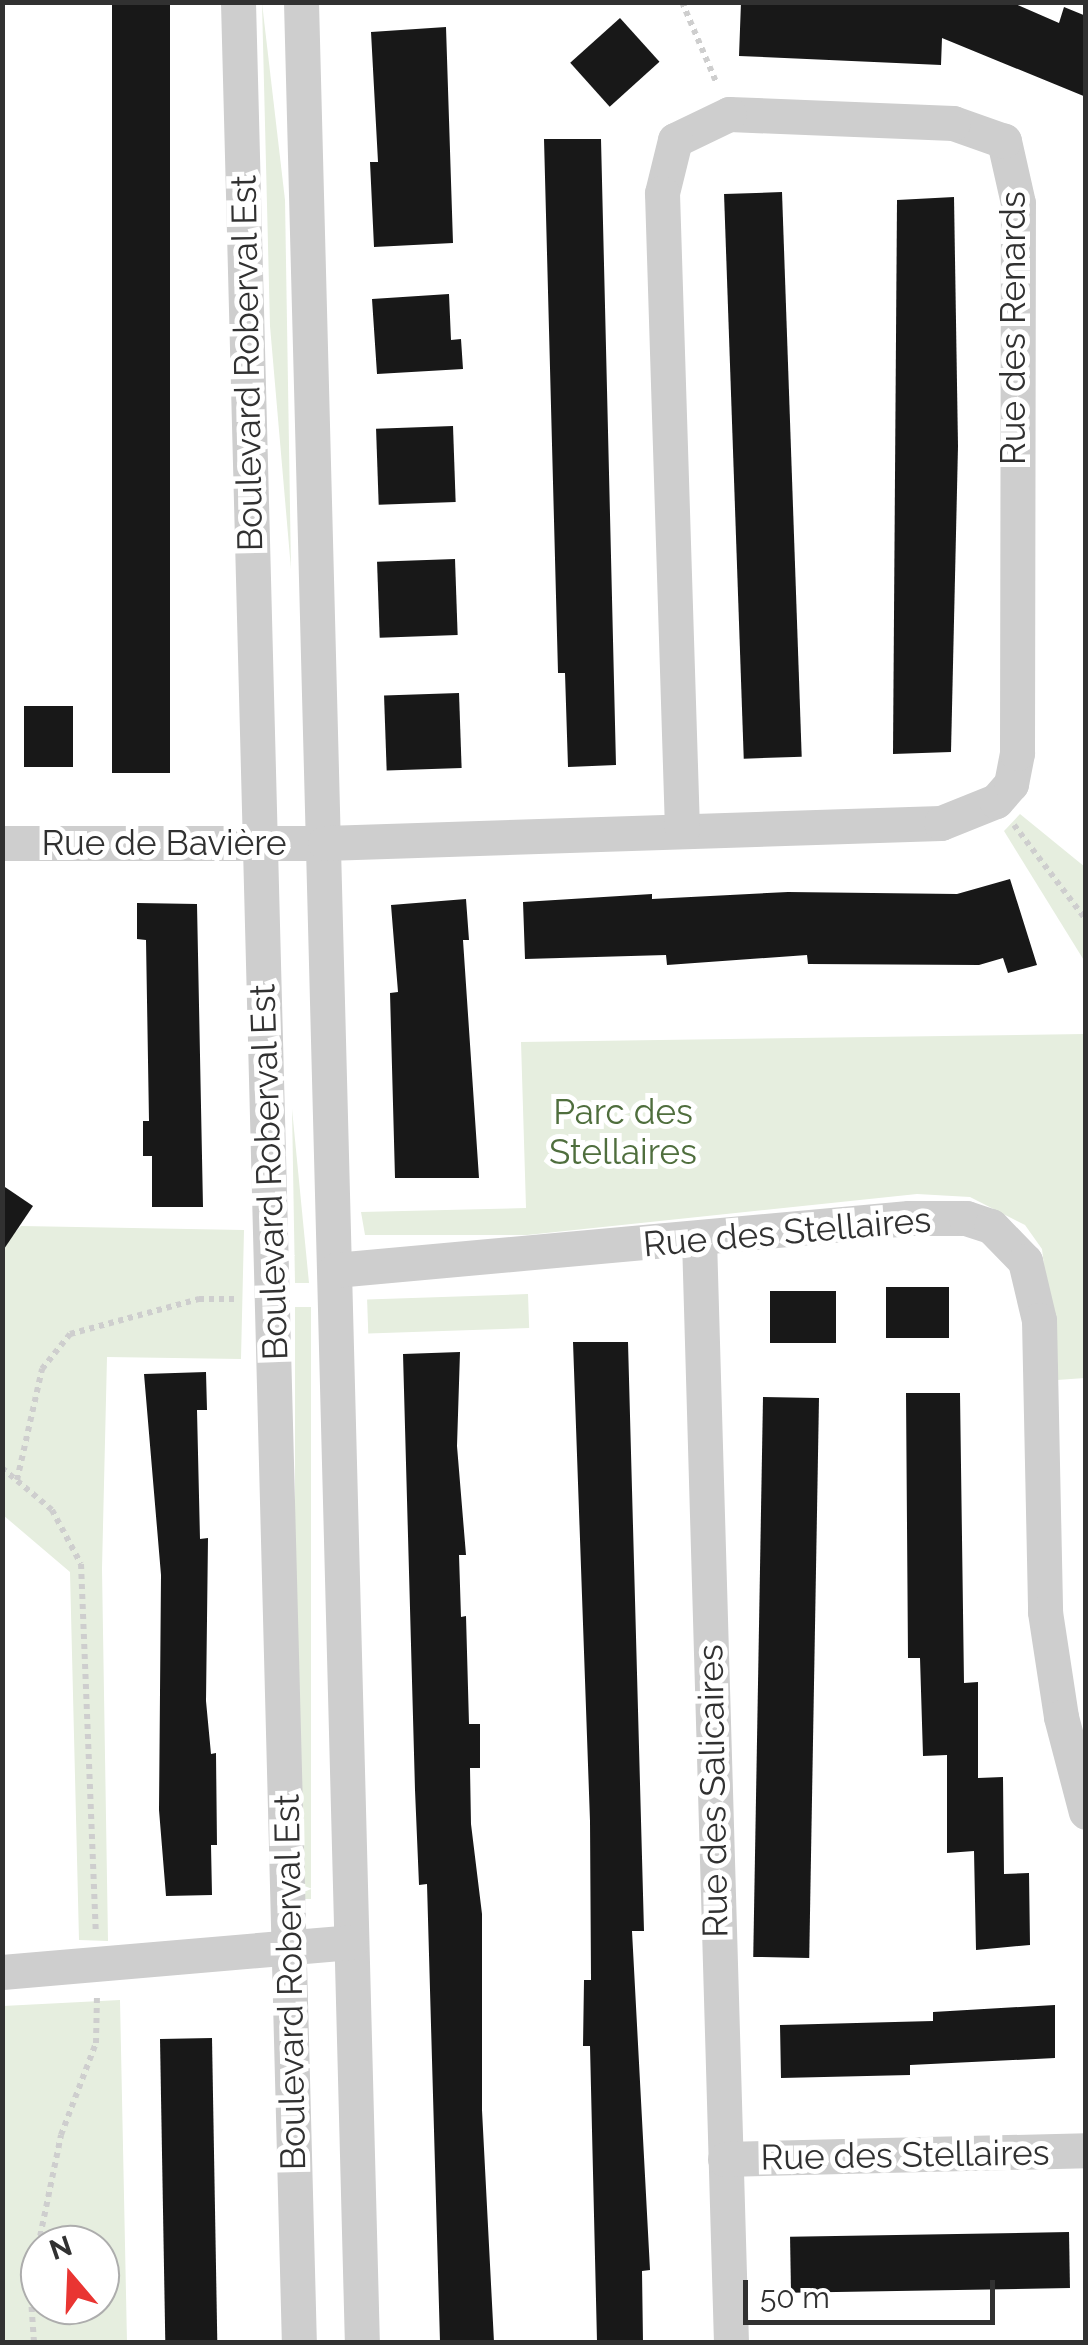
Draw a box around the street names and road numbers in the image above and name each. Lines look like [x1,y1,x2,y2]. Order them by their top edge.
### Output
street label: Boulevard Roberval Est [223,174,271,552]
street label: Rue des Renards [992,191,1034,465]
street label: Rue de Bavière [41,822,287,864]
street label: Boulevard Roberval Est [241,983,297,1361]
street label: Rue des Stellaires [641,1198,933,1266]
street label: Rue des Salicaires [689,1644,737,1938]
street label: Boulevard Roberval Est [266,1793,314,2171]
street label: Rue des Stellaires [760,2131,1050,2179]

